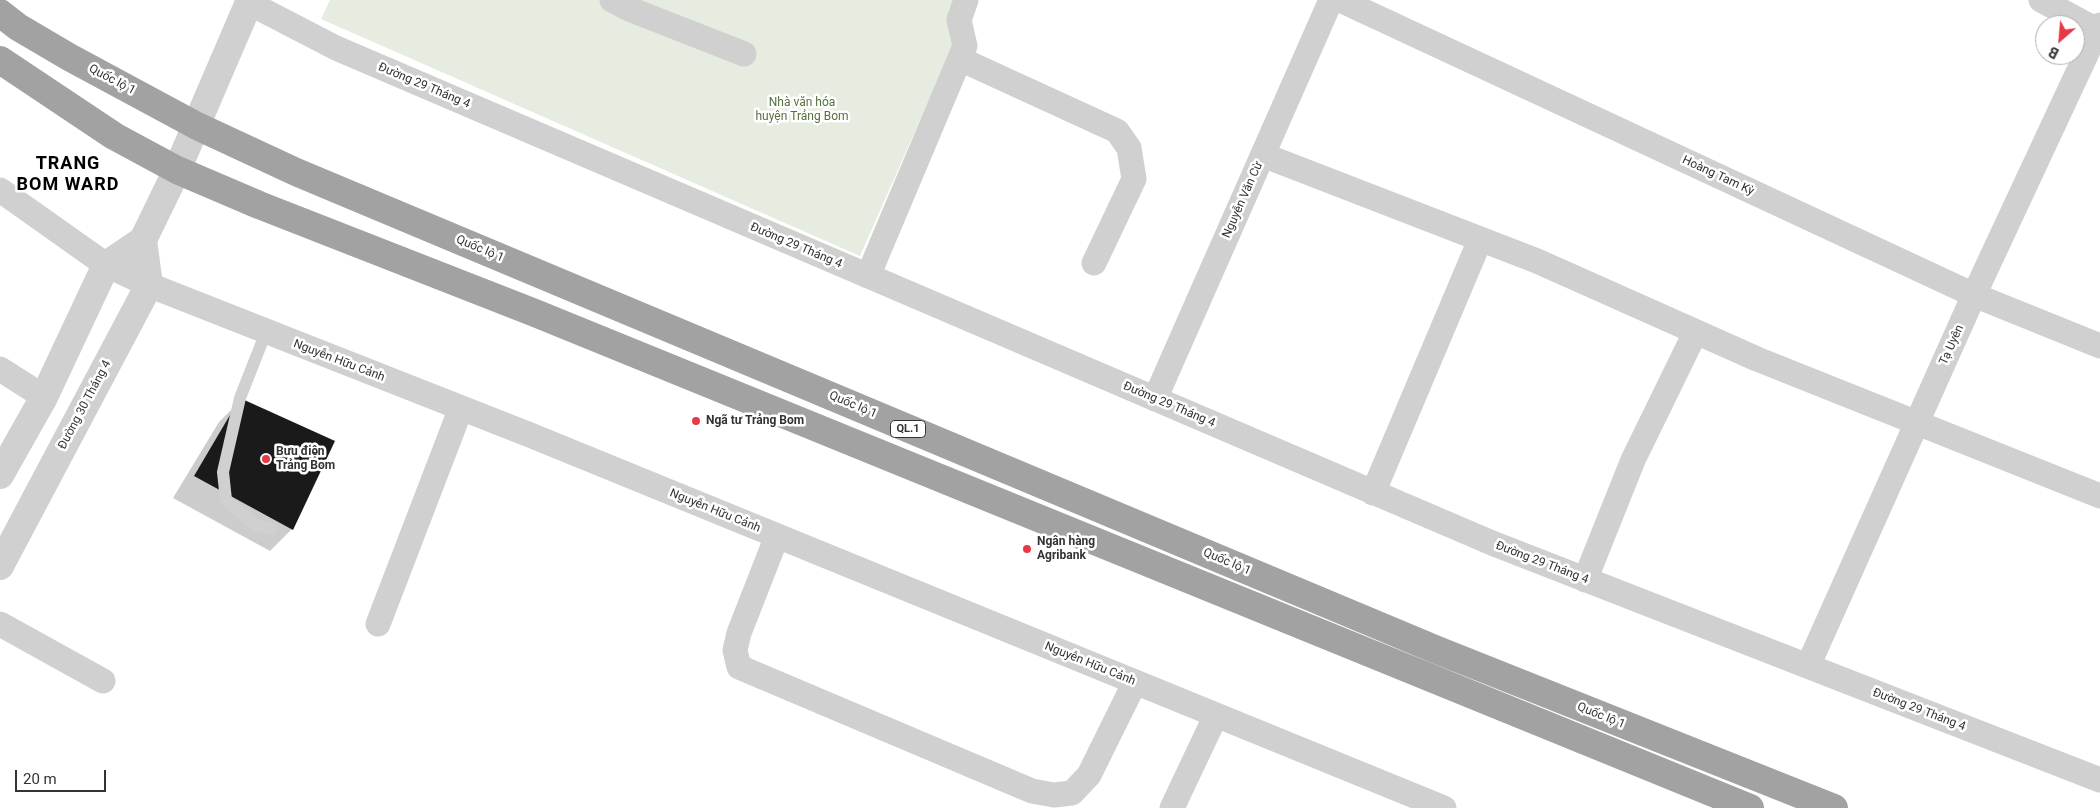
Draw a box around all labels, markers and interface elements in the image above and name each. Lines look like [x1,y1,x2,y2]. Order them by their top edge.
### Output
north arrow [2035,15,2085,65]
text: B [2046,43,2061,62]
street label: Đường 29 Tháng 4 [376,60,472,112]
street label: Quốc lộ 1 [86,62,138,98]
park label: Nhà văn hóa huyện Trảng Bom [755,96,849,124]
district label: TRANG BOM WARD [16,153,120,195]
street label: Hoàng Tam Kỳ [1680,153,1756,199]
street label: Nguyễn Văn Cừ [1220,160,1266,240]
street label: Đường 29 Tháng 4 [748,220,844,272]
street label: Quốc lộ 1 [454,233,506,265]
street label: Tạ Uyên [1937,323,1967,367]
street label: Nguyễn Hữu Cảnh [291,337,387,385]
street label: Đường 30 Tháng 4 [56,358,114,452]
street label: Đường 29 Tháng 4 [1121,379,1217,431]
street label: Quốc lộ 1 [827,389,879,421]
place label: Ngã tư Trảng Bom [706,414,804,428]
marker: Ngã tư Trảng Bom [690,415,702,427]
road number: QL.1 [890,420,926,438]
place label: Bưu điện Trảng Bom [276,445,335,473]
marker: Bưu điện Trảng Bom [260,453,272,465]
street label: Nguyễn Hữu Cảnh [668,486,762,536]
place label: Ngân hàng Agribank [1037,535,1095,563]
street label: Đường 29 Tháng 4 [1493,539,1591,587]
marker: Ngân hàng Agribank [1021,543,1033,555]
street label: Quốc lộ 1 [1201,546,1253,578]
street label: Nguyễn Hữu Cảnh [1043,639,1137,689]
street label: Đường 29 Tháng 4 [1870,686,1968,734]
street label: Quốc lộ 1 [1575,700,1627,732]
scale bar [18,760,109,792]
text: 20 m [23,770,57,788]

